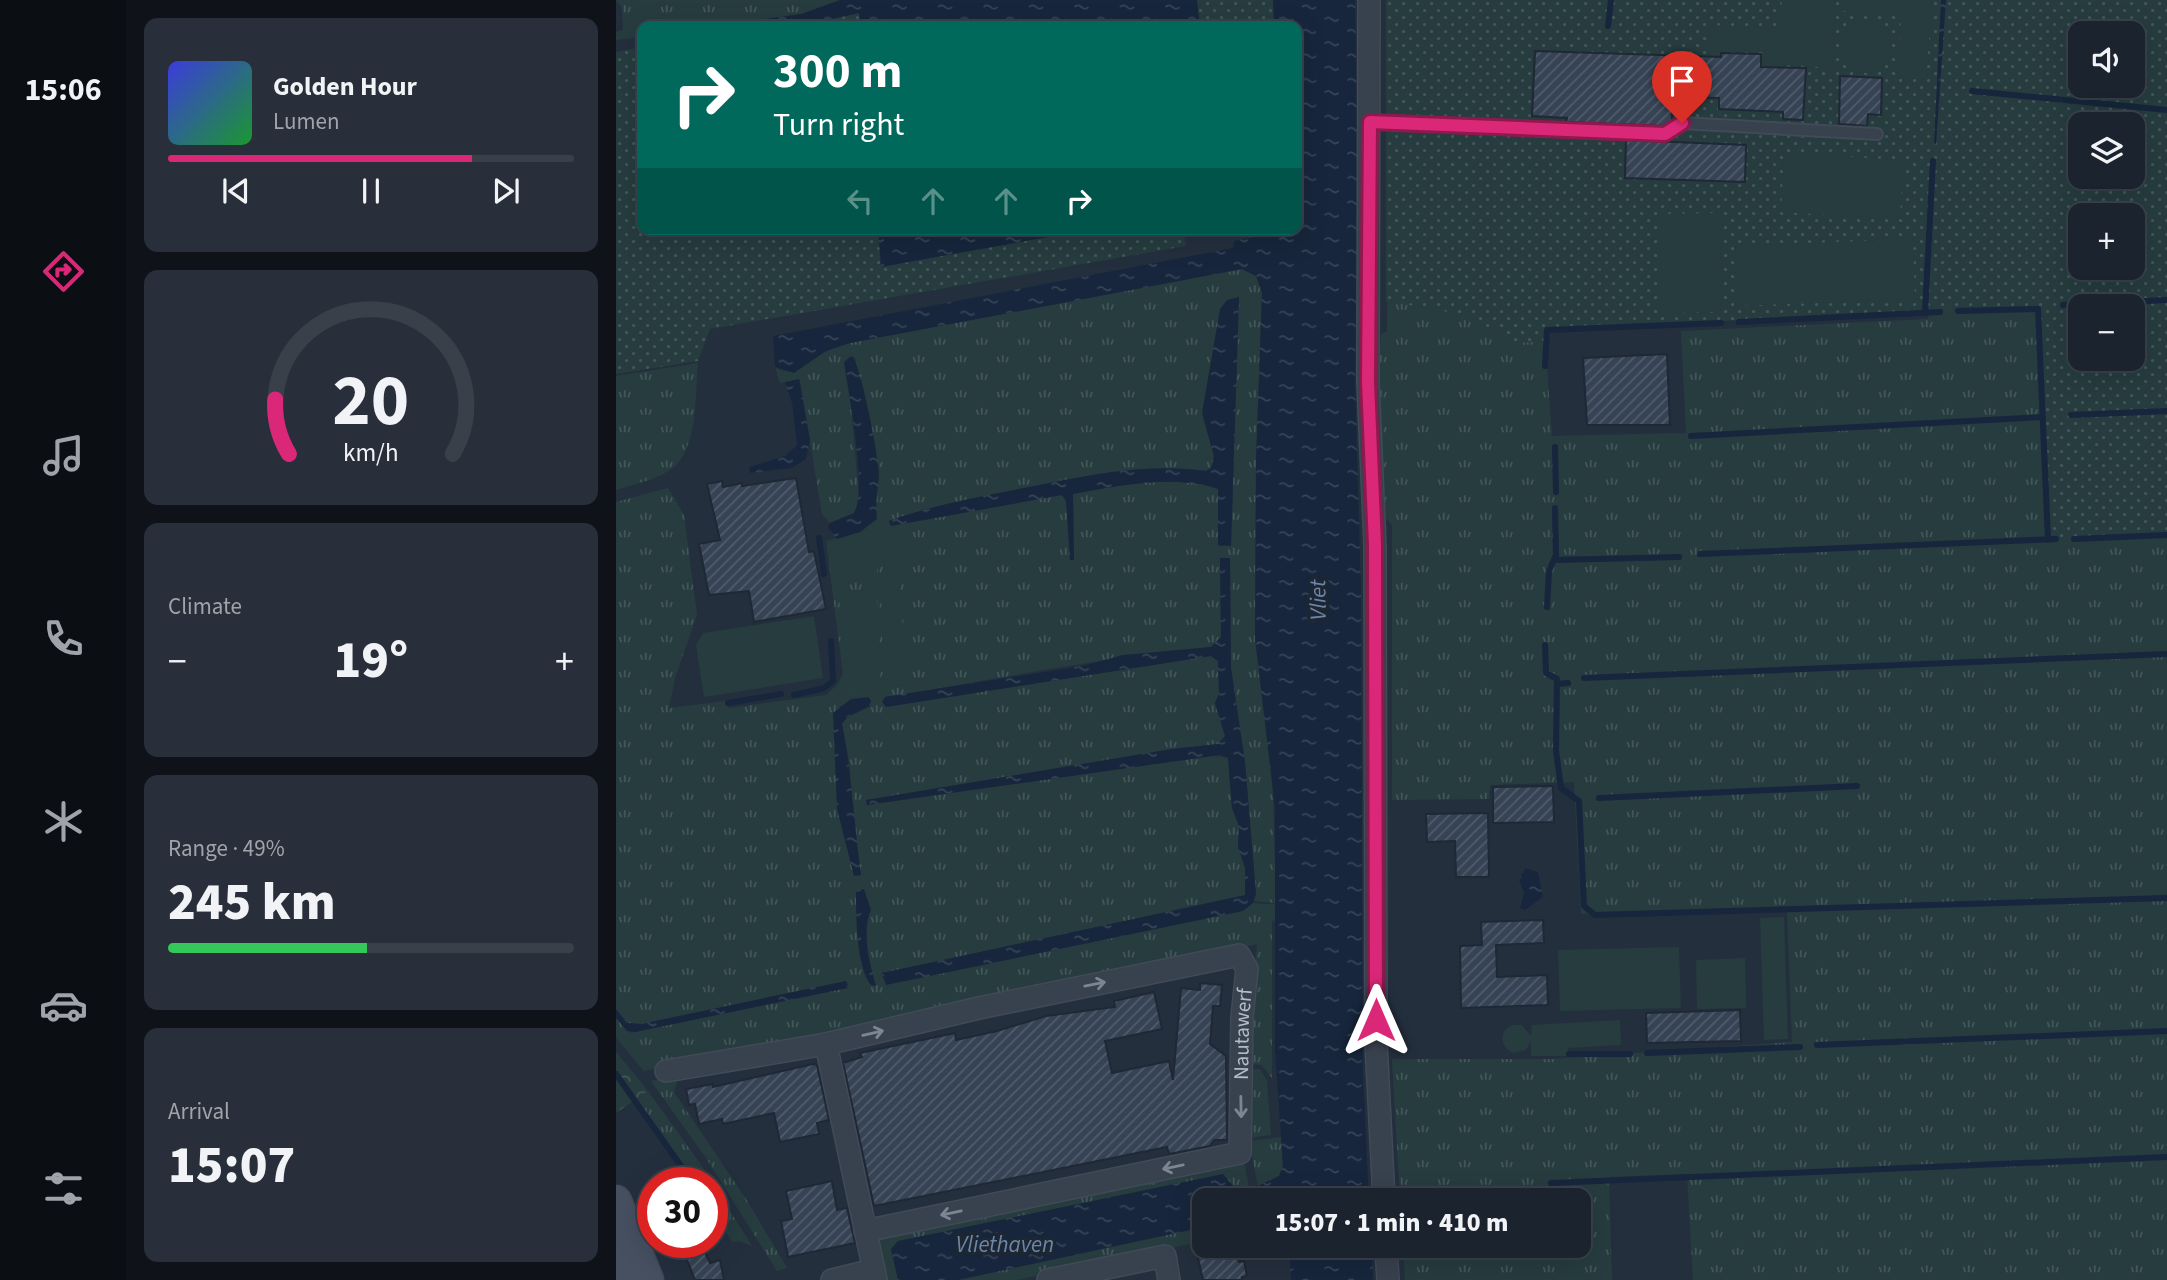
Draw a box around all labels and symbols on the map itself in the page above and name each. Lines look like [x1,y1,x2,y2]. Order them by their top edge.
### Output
pin [1652,51,1712,123]
water label: Vliet [1301,579,1335,621]
one-way arrow [1083,977,1106,991]
position arrow [1339,983,1413,1057]
street label: Nautawerf [1226,986,1260,1080]
one-way arrow [861,1026,884,1039]
one-way arrow [1234,1095,1248,1118]
one-way arrow [1162,1160,1185,1174]
speed limit sign: 30 [637,1167,728,1258]
one-way arrow [940,1206,963,1220]
water label: Vliethaven [956,1228,1054,1261]

